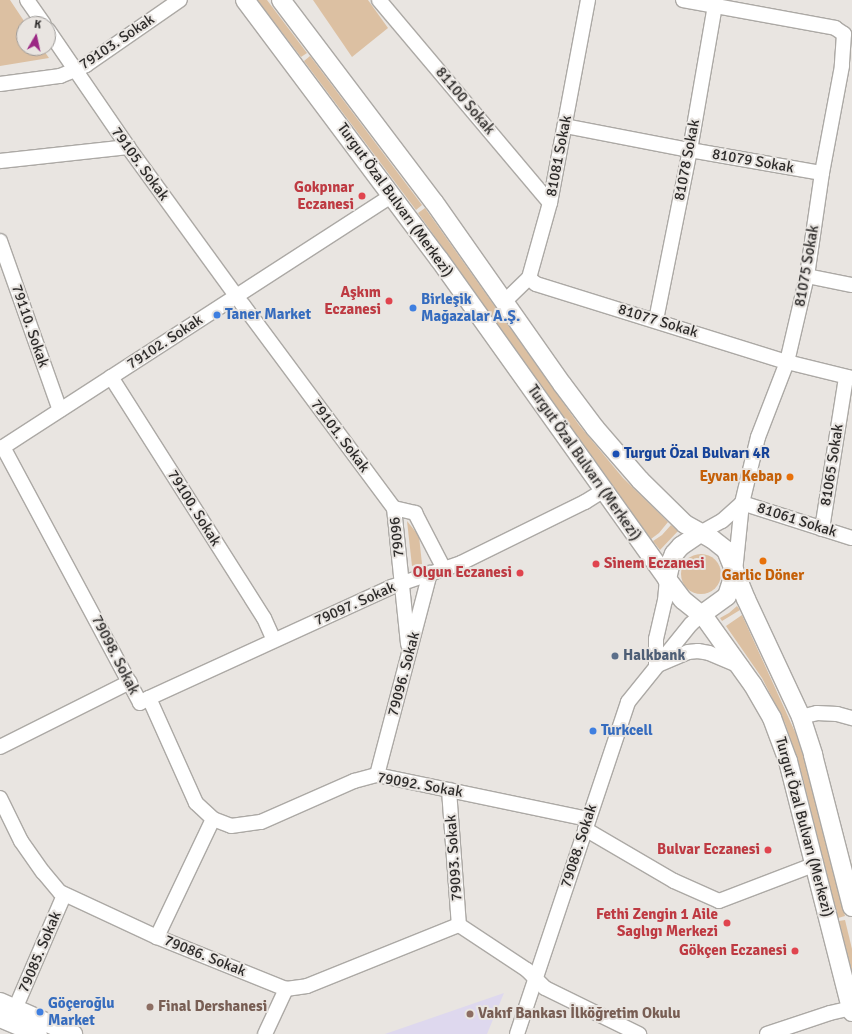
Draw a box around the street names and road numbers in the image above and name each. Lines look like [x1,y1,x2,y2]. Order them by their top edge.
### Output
street label: 79103. Sokak [76,10,158,74]
street label: 81100 Sokak [432,64,498,138]
street label: 81081 Sokak [542,114,576,198]
street label: 81078 Sokak [670,118,704,202]
street label: Turgut Özal Bulvarı (Merkezi) [333,120,457,280]
street label: 79105. Sokak [107,124,173,204]
street label: 81079 Sokak [711,145,795,177]
street label: 81075 Sokak [791,224,823,308]
street label: 79110. Sokak [7,282,53,370]
street label: 81077 Sokak [616,300,700,342]
street label: 79102. Sokak [124,311,206,373]
street label: Turgut Özal Bulvarı (Merkezi) [523,382,645,544]
street label: 79101. Sokak [307,396,373,476]
street label: 81065 Sokak [817,423,847,507]
street label: 79100. Sokak [163,467,225,549]
street label: 81061 Sokak [755,499,839,541]
street label: 79096 [386,516,408,558]
street label: 79097. Sokak [312,578,398,630]
street label: 79098. Sokak [87,612,143,698]
street label: 79096. Sokak [384,630,424,718]
street label: Turgut Özal Bulvarı (Merkezi) [771,735,837,919]
street label: 79092. Sokak [376,769,464,801]
street label: 79088. Sokak [557,802,601,890]
street label: 79093. Sokak [442,814,466,902]
street label: 79085. Sokak [15,909,65,995]
street label: 79086. Sokak [162,931,248,981]

